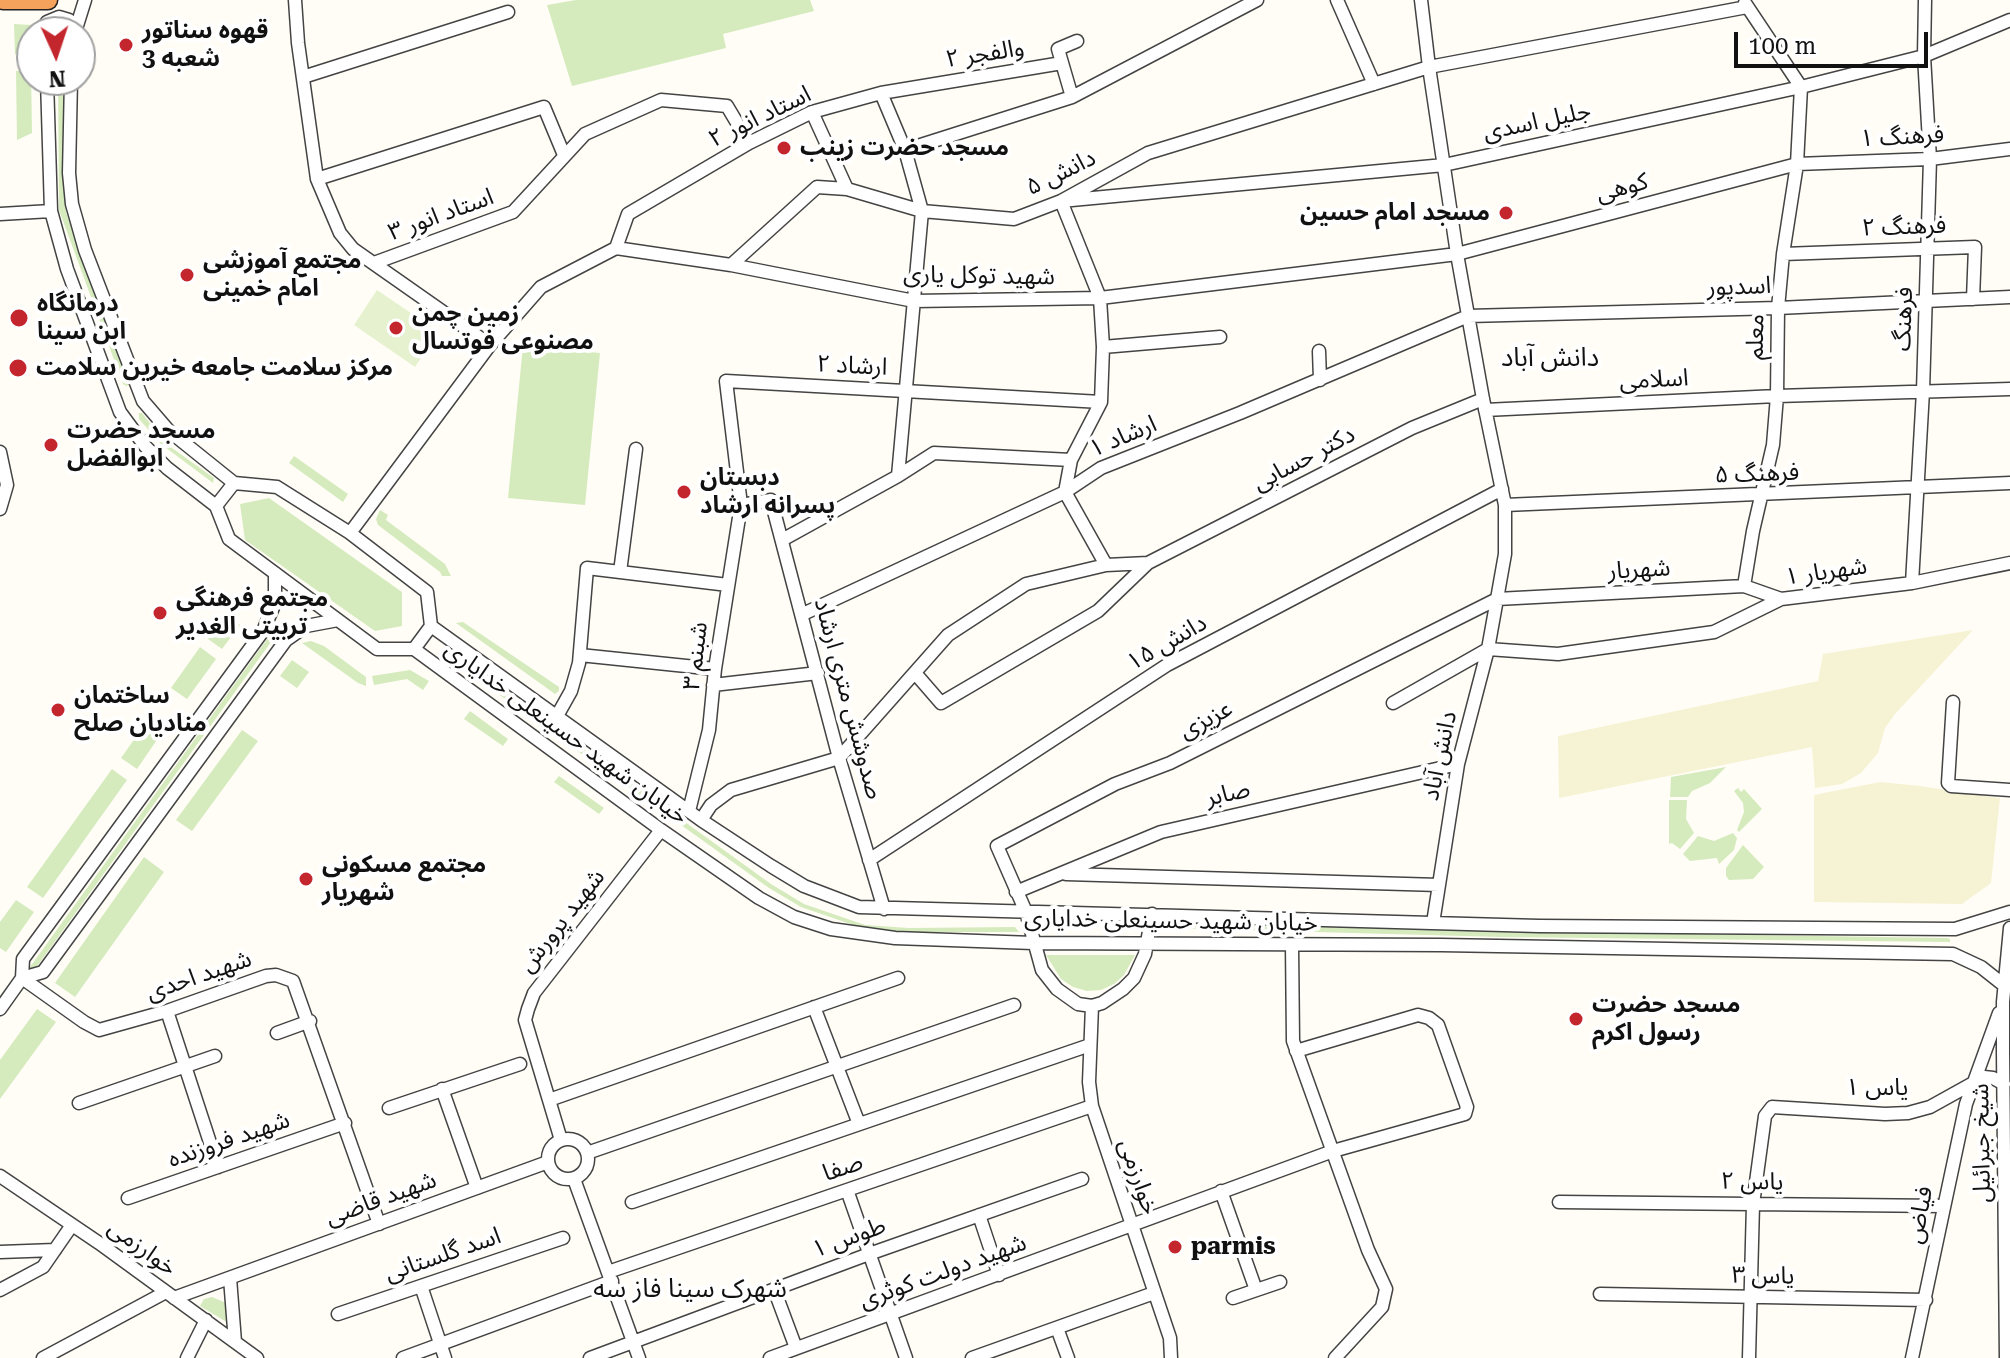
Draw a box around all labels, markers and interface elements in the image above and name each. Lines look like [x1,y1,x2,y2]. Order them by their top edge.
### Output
north arrow [16,16,96,96]
scale bar [1738,16,1932,66]
place label: قهوه سناتور شعبه 3 [142,17,268,73]
text: 100 m [1748,32,1816,60]
street label: والفجر ۲ [944,34,1026,74]
marker: قهوه سناتور شعبه 3 [117,36,135,54]
text: N [48,66,66,91]
street label: استاد انور ۲ [704,80,816,154]
street label: جلیل اسدی [1480,97,1594,147]
street label: فرهنگ ۱ [1859,120,1945,154]
place label: مسجد حضرت زینب [800,134,1009,162]
marker: مسجد حضرت زینب [775,139,793,157]
street label: دانش ۵ [1021,144,1101,202]
street label: کوهی [1593,167,1651,209]
street label: استاد انور ۳ [384,183,498,247]
place label: مسجد امام حسین [1300,199,1490,227]
marker: مسجد امام حسین [1497,204,1515,222]
street label: فرهنگ ۲ [1861,211,1947,243]
place label: مجتمع آموزشی امام خمینی [203,247,361,303]
street label: شهید توکل یاری [903,260,1055,292]
marker: مجتمع آموزشی امام خمینی [178,266,196,284]
street label: اسدپور [1706,271,1772,303]
street label: فرهنگ [1888,286,1920,352]
place label: درمانگاه ابن سینا [37,290,126,346]
place label: زمین چمن مصنوعی فوتسال [412,300,594,356]
marker: درمانگاه ابن سینا [8,307,30,329]
street label: معلم [1741,314,1771,360]
marker: زمین چمن مصنوعی فوتسال [387,319,405,337]
district label: دانش آباد [1501,342,1599,374]
street label: ارشاد ۲ [816,350,888,382]
place label: مرکز سلامت جامعه خیرین سلامت [36,354,393,382]
marker: مرکز سلامت جامعه خیرین سلامت [7,357,29,379]
street label: اسلامی [1619,364,1689,396]
street label: ارشاد ۱ [1085,410,1161,464]
place label: مسجد حضرت ابوالفضل [67,417,215,473]
street label: دکتر حسابی [1248,420,1360,498]
marker: مسجد حضرت ابوالفضل [42,436,60,454]
street label: فرهنگ ۵ [1714,458,1800,490]
place label: دبستان پسرانه ارشاد [700,464,835,520]
marker: دبستان پسرانه ارشاد [675,483,693,501]
street label: شهریار ۱ [1783,552,1869,592]
street label: شهریار [1607,554,1671,586]
place label: مجتمع فرهنگی تربیتی الغدیر [176,585,328,641]
street label: صدوشش متری ارشاد [807,595,889,803]
marker: مجتمع فرهنگی تربیتی الغدیر [151,604,169,622]
street label: دانش ۱۵ [1122,609,1212,677]
street label: شبنم ۳ [678,620,714,692]
street label: خیابان شهید حسینعلی خدایاری [439,635,693,831]
place label: ساختمان منادیان صلح [74,682,207,738]
street label: عزیزی [1175,695,1237,745]
marker: ساختمان منادیان صلح [49,701,67,719]
street label: دانش آباد [1416,709,1464,803]
street label: صابر [1203,775,1253,813]
place label: مجتمع مسکونی شهریار [322,851,486,907]
street label: شهید پرورش [513,864,611,978]
marker: مجتمع مسکونی شهریار [297,870,315,888]
street label: خیابان شهید حسینعلی خدایاری [1024,904,1318,938]
street label: شهید احدی [142,945,256,1007]
place label: مسجد حضرت رسول اکرم [1592,991,1740,1047]
marker: مسجد حضرت رسول اکرم [1567,1010,1585,1028]
street label: یاس ۱ [1846,1074,1908,1102]
street label: شیخ جبرائیل [1967,1083,1997,1203]
street label: شهید فروزنده [164,1106,294,1174]
street label: خوارزمی [1112,1135,1164,1219]
street label: صفا [819,1148,867,1188]
street label: شهید قاضی [322,1166,440,1232]
street label: یاس ۲ [1720,1167,1784,1197]
street label: فیاض [1900,1184,1940,1246]
street label: طوس ۱ [808,1211,890,1265]
street label: خوارزمی [102,1213,182,1283]
street label: اسد گلستانی [381,1222,505,1288]
street label: شهید دولت کوثری [856,1228,1030,1316]
place label: parmis [1191,1233,1276,1261]
marker: parmis [1166,1238,1184,1256]
street label: یاس ۳ [1731,1261,1795,1291]
district label: شهرک سینا فاز سه [593,1273,787,1305]

